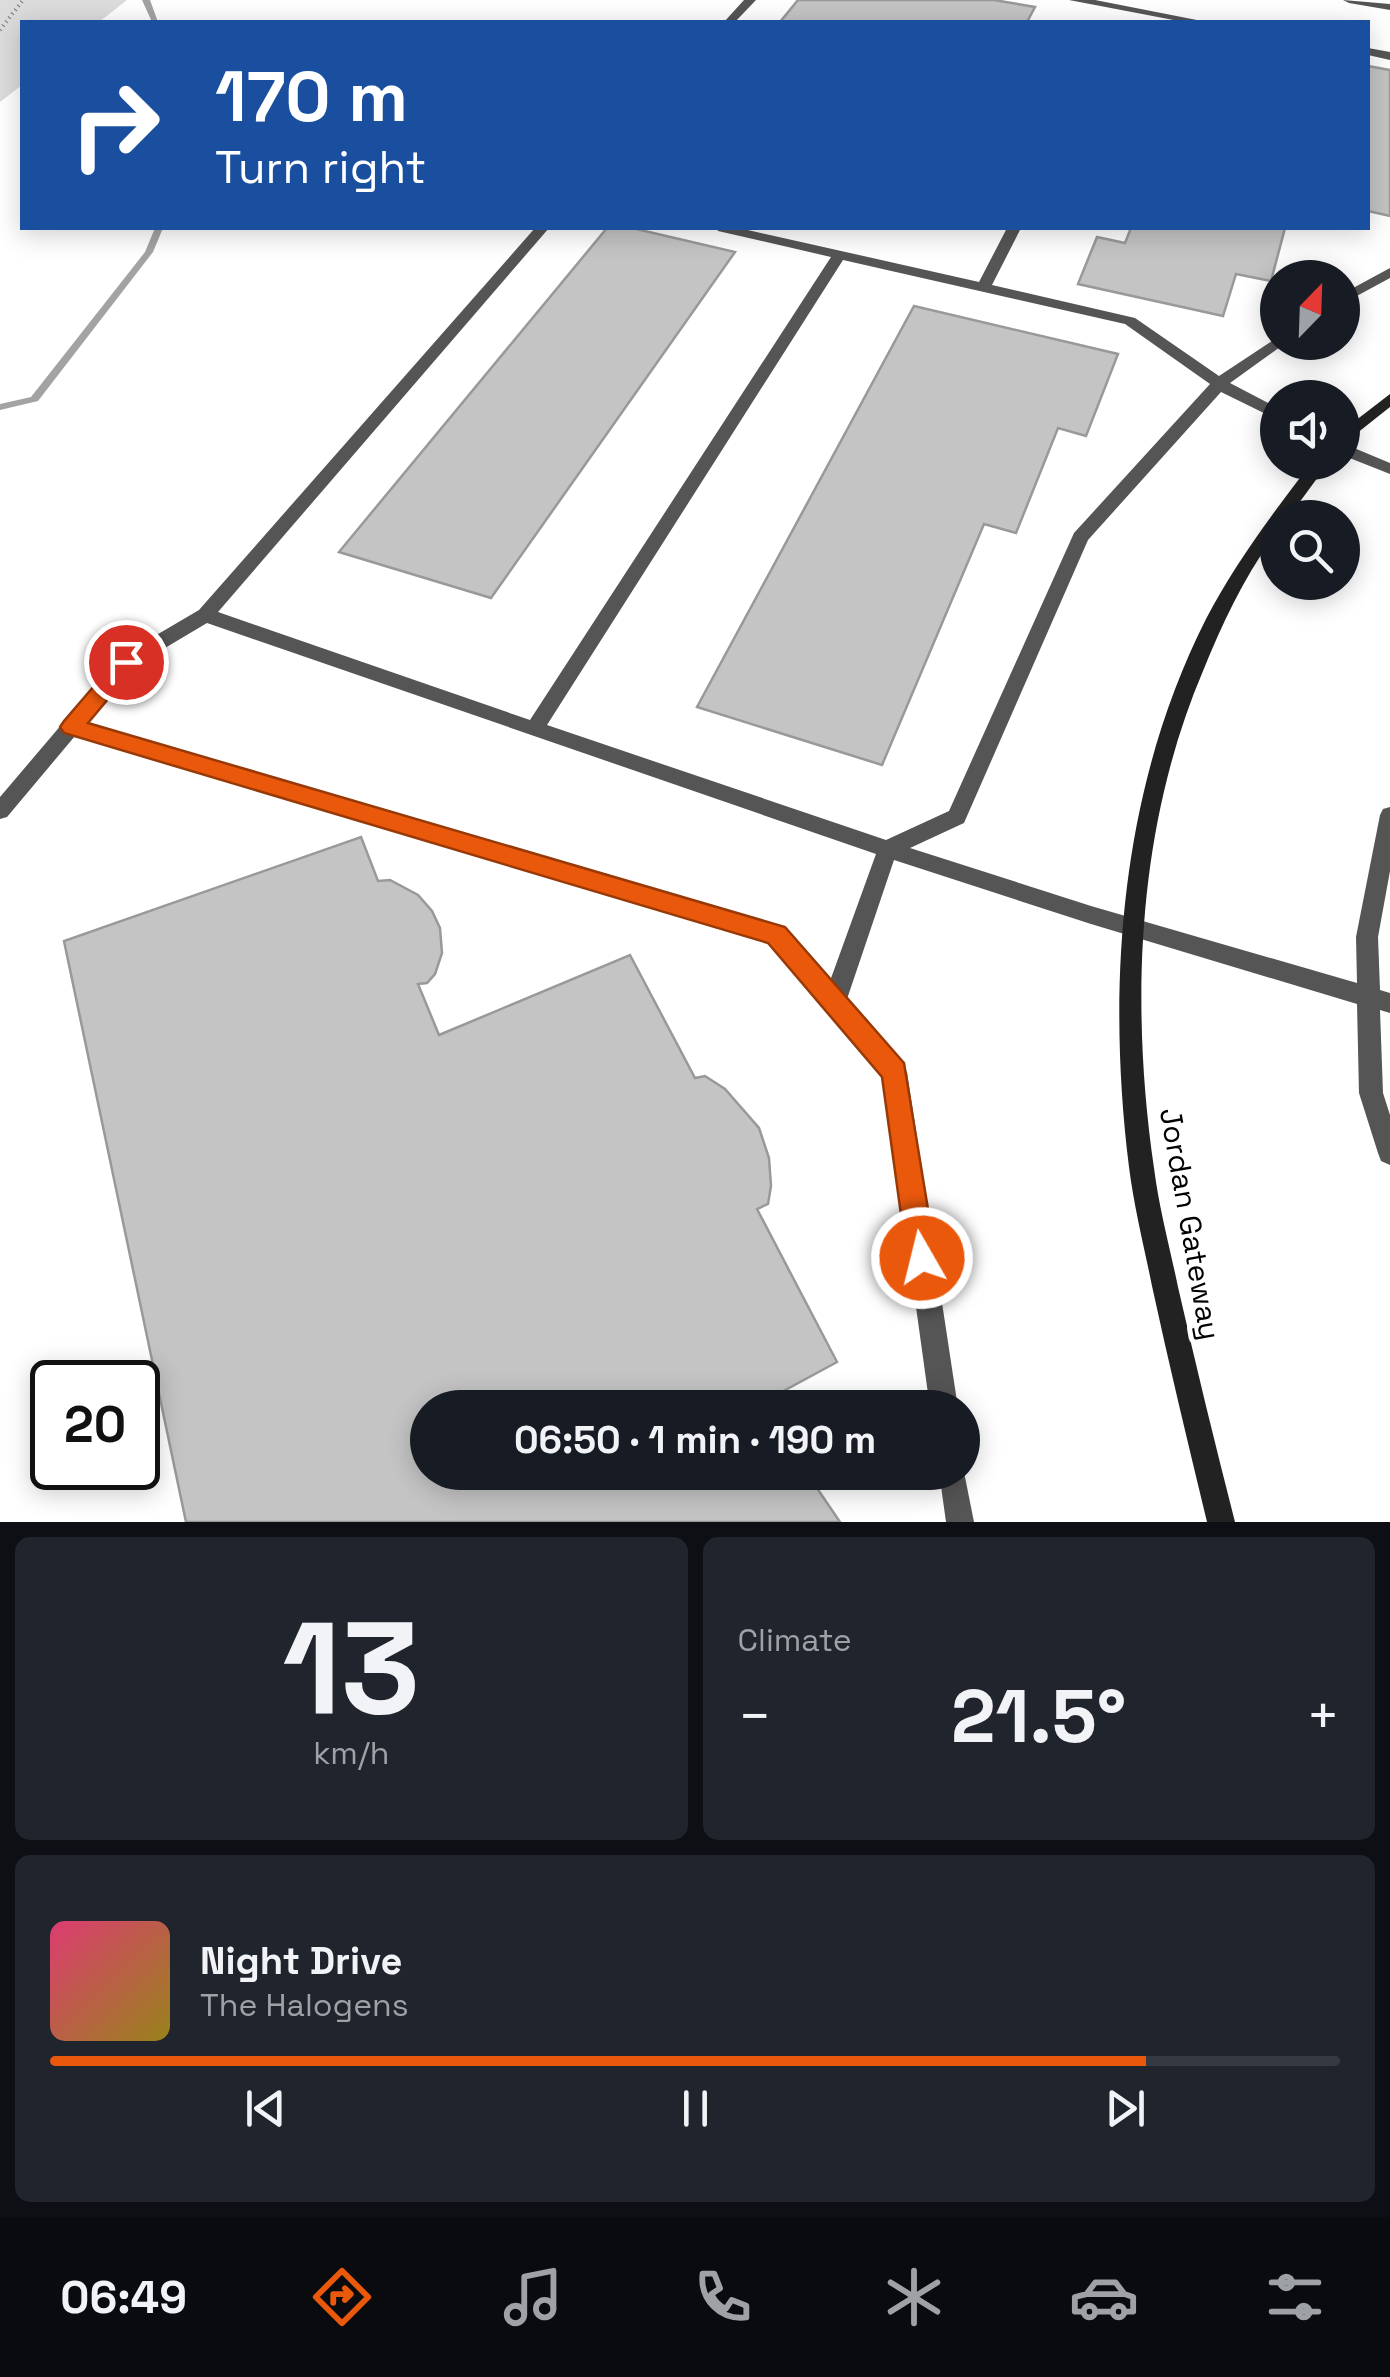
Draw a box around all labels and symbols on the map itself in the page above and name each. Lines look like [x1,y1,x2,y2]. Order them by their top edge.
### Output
north arrow [1260,260,1360,360]
pin [84,620,169,705]
street label: Jordan Gateway [1151,1105,1230,1343]
position arrow [870,1206,974,1310]
speed limit sign: 20 [30,1360,160,1490]

